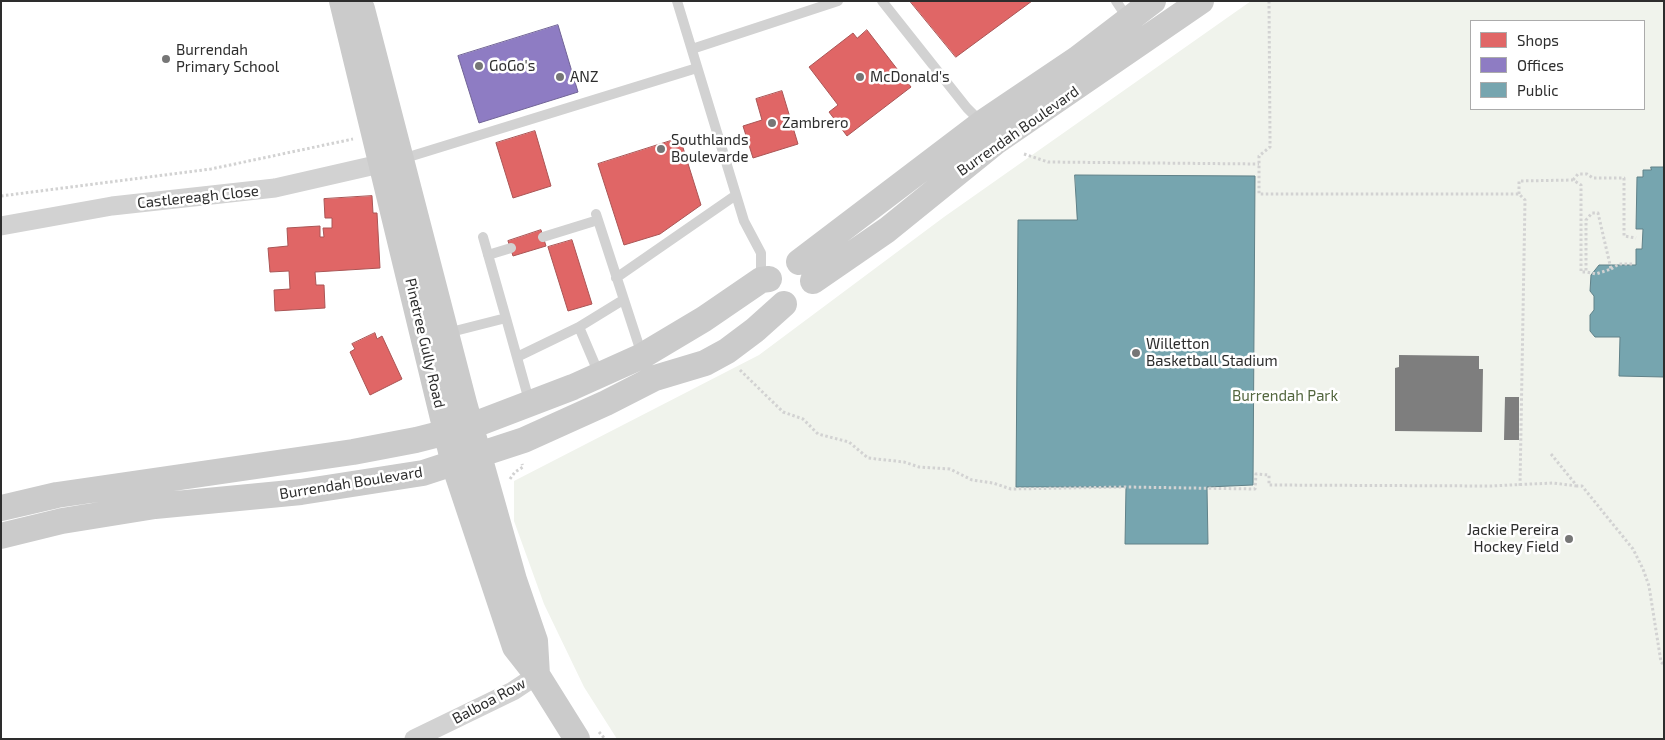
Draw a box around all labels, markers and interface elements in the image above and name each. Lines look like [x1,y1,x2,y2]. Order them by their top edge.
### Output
legend [1470,20,1645,110]
text: Shops [1517,31,1559,49]
place label: Burrendah Primary School [176,41,279,76]
marker: Burrendah Primary School [160,53,172,65]
text: Offices [1517,56,1564,74]
place label: GoGo's [489,57,535,75]
marker: GoGo's [473,60,485,72]
place label: ANZ [570,68,598,86]
place label: McDonald's [870,68,950,86]
marker: ANZ [554,71,566,83]
marker: McDonald's [854,71,866,83]
text: Public [1517,81,1558,99]
street label: Burrendah Boulevard [954,82,1082,180]
place label: Zambrero [782,114,849,132]
marker: Zambrero [766,117,778,129]
place label: Southlands Boulevarde [671,131,749,166]
marker: Southlands Boulevarde [655,143,667,155]
street label: Castlereagh Close [136,182,260,212]
street label: Pinetree Gully Road [401,276,449,410]
place label: Willetton Basketball Stadium [1146,335,1278,370]
marker: Willetton Basketball Stadium [1130,347,1142,359]
park label: Burrendah Park [1232,387,1338,405]
street label: Burrendah Boulevard [278,463,424,503]
place label: Jackie Pereira Hockey Field [1467,521,1559,556]
marker: Jackie Pereira Hockey Field [1563,533,1575,545]
street label: Balboa Row [449,674,529,728]

